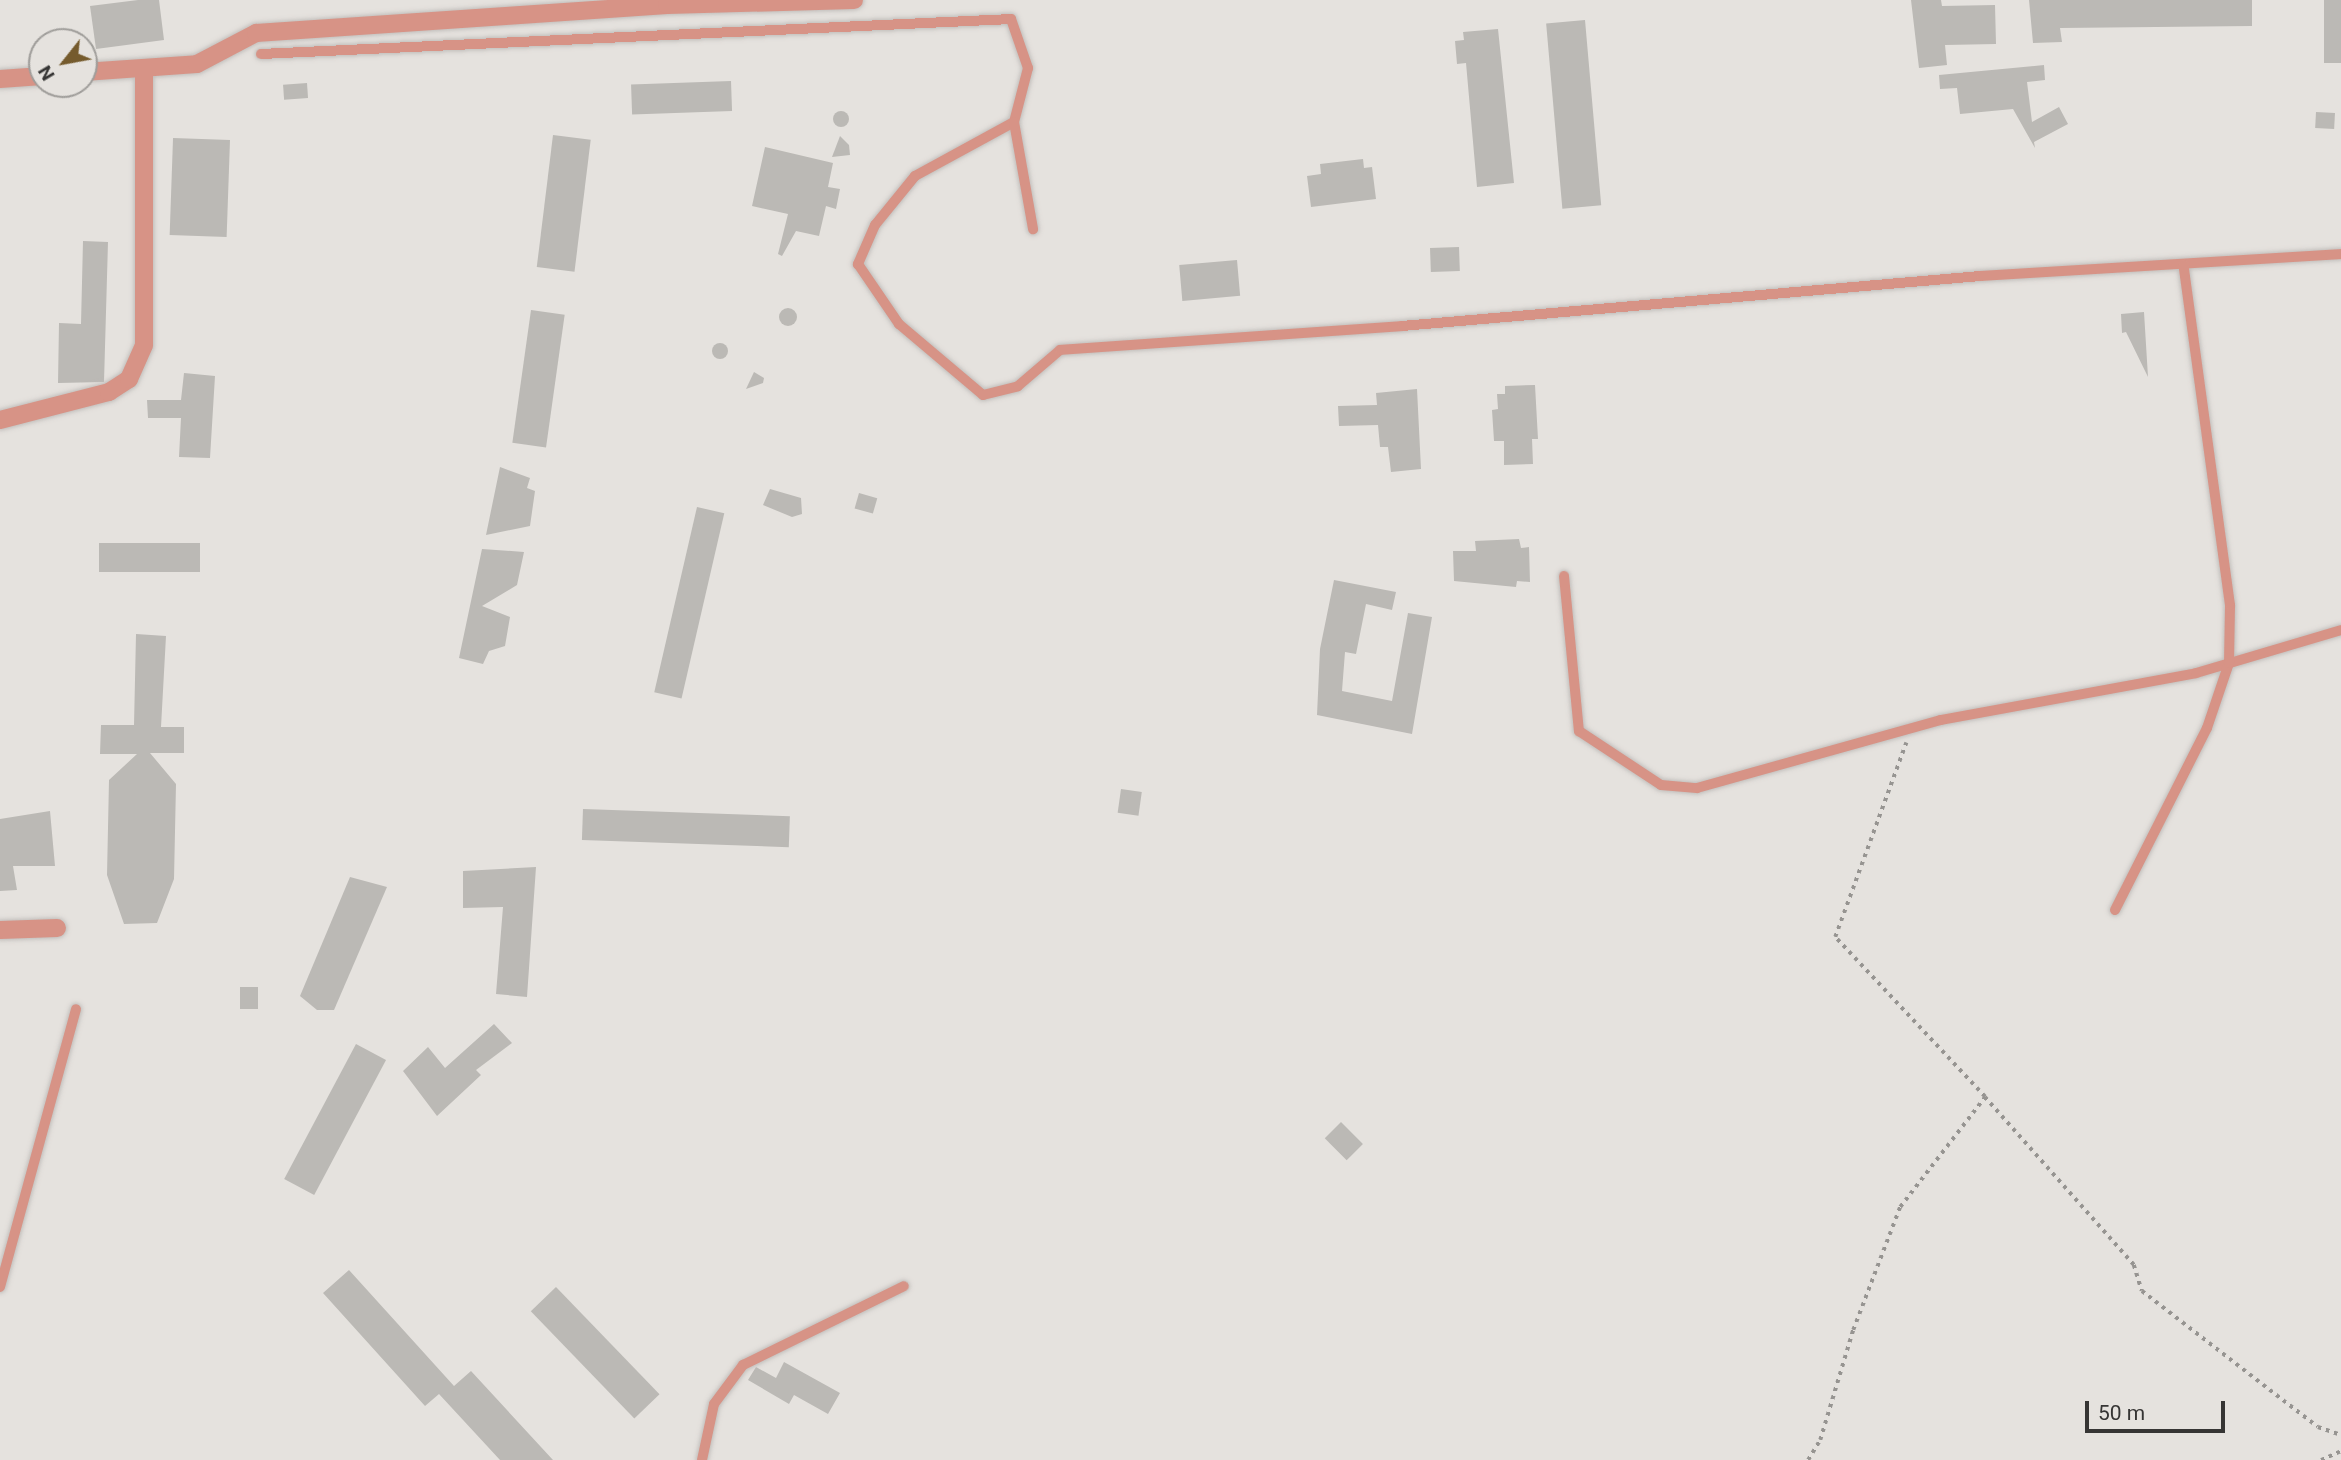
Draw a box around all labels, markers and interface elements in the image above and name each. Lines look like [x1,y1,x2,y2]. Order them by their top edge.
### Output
north arrow [28,28,98,98]
text: N [33,61,60,85]
scale bar [2089,1386,2229,1430]
text: 50 m [2098,1401,2145,1425]

